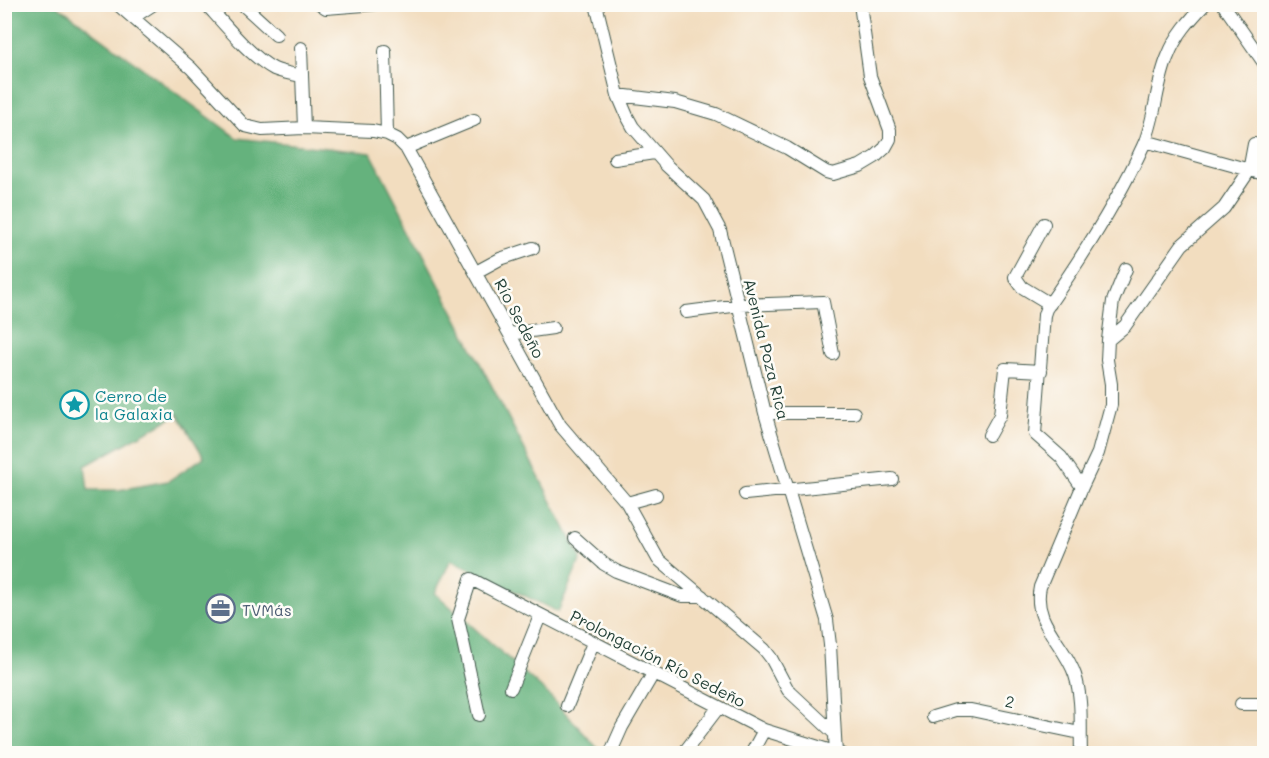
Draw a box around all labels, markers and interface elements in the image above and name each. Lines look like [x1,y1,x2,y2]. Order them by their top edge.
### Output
street label: Río Sedeño [490,275,550,361]
street label: Avenida Poza Rica [739,276,795,422]
place label: Cerro de la Galaxia [95,385,173,424]
place icon: Cerro de la Galaxia [58,388,90,420]
office icon: TVMás [205,593,237,625]
place label: TVMás [242,599,292,620]
street label: Prolongación Río Sedeño [567,605,749,711]
street label: 2 [1003,690,1017,712]

